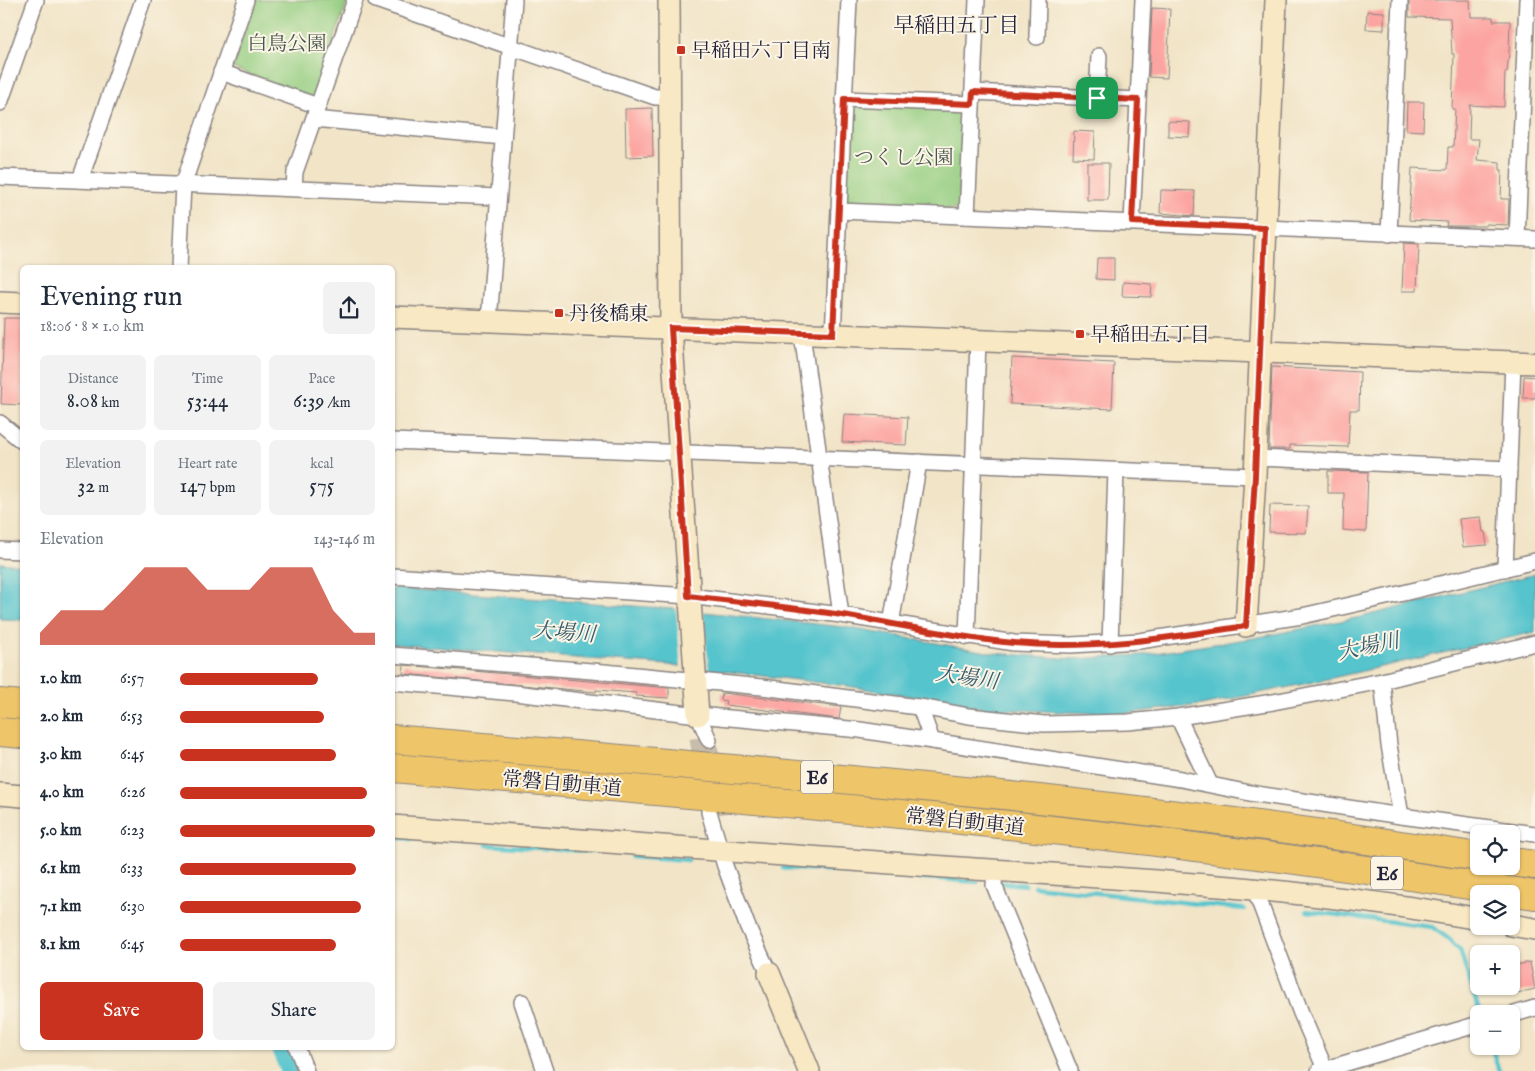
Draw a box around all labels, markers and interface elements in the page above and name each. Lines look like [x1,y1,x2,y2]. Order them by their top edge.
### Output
district label: 早稲田五丁目 [893,13,1019,40]
park label: 白鳥公園 [247,32,327,57]
place label: 早稲田六丁目南 [691,39,831,64]
marker: 早稲田六丁目南 [675,44,687,56]
pin [1076,77,1118,119]
icon: arrive [1083,84,1111,112]
park label: つくし公園 [854,146,954,171]
text: Evening run [40,280,183,315]
button: share [323,282,375,334]
place label: 丹後橋東 [569,302,649,327]
marker: 丹後橋東 [553,307,565,319]
text: 18:06 · 8 × 1.0 km [40,317,144,337]
place label: 早稲田五丁目 [1090,323,1210,348]
marker: 早稲田五丁目 [1074,328,1086,340]
text: Distance [68,370,118,388]
text: Time [192,370,223,388]
text: Pace [309,370,335,388]
text: 8.08 [67,388,98,415]
text: 53:44 [187,388,228,415]
text: 6:39 [293,388,324,415]
text: km [98,394,120,412]
text: /km [324,394,351,412]
text: Elevation [65,455,121,473]
text: Heart rate [178,455,237,473]
text: kcal [310,455,334,473]
text: 32 [77,473,95,500]
text: 147 [179,473,207,500]
text: 575 [309,473,334,500]
text: m [95,479,109,497]
text: bpm [207,479,236,497]
text: Elevation [40,530,103,550]
text: 143–146 m [313,530,375,550]
water label: 大場川 [532,618,598,649]
water label: 大場川 [1335,627,1404,667]
water label: 大場川 [934,661,1002,697]
text: 1.0 km [40,669,82,689]
text: 6:57 [120,669,144,689]
text: 2.0 km [40,707,83,727]
text: 6:53 [120,707,143,727]
text: 3.0 km [40,745,82,765]
text: 6:45 [120,745,145,765]
road number: E6 [801,760,833,794]
street label: 常磐自動車道 [501,767,623,802]
text: 4.0 km [40,783,84,803]
text: 6:26 [120,783,145,803]
street label: 常磐自動車道 [904,804,1026,841]
text: 5.0 km [40,821,82,841]
text: 6:23 [120,821,144,841]
map controls [1470,825,1520,1055]
button: locate [1470,825,1520,875]
road number: E6 [1371,856,1403,890]
text: 6.1 km [40,859,81,879]
text: 6:33 [120,859,143,879]
button: layers [1470,885,1520,935]
text: 7.1 km [40,897,81,917]
text: 6:30 [120,897,145,917]
text: 8.1 km [40,935,80,955]
text: 6:45 [120,935,145,955]
button: + [1470,945,1520,995]
button: Save [40,982,203,1040]
button: Share [213,982,375,1040]
button: − [1470,1005,1520,1055]

